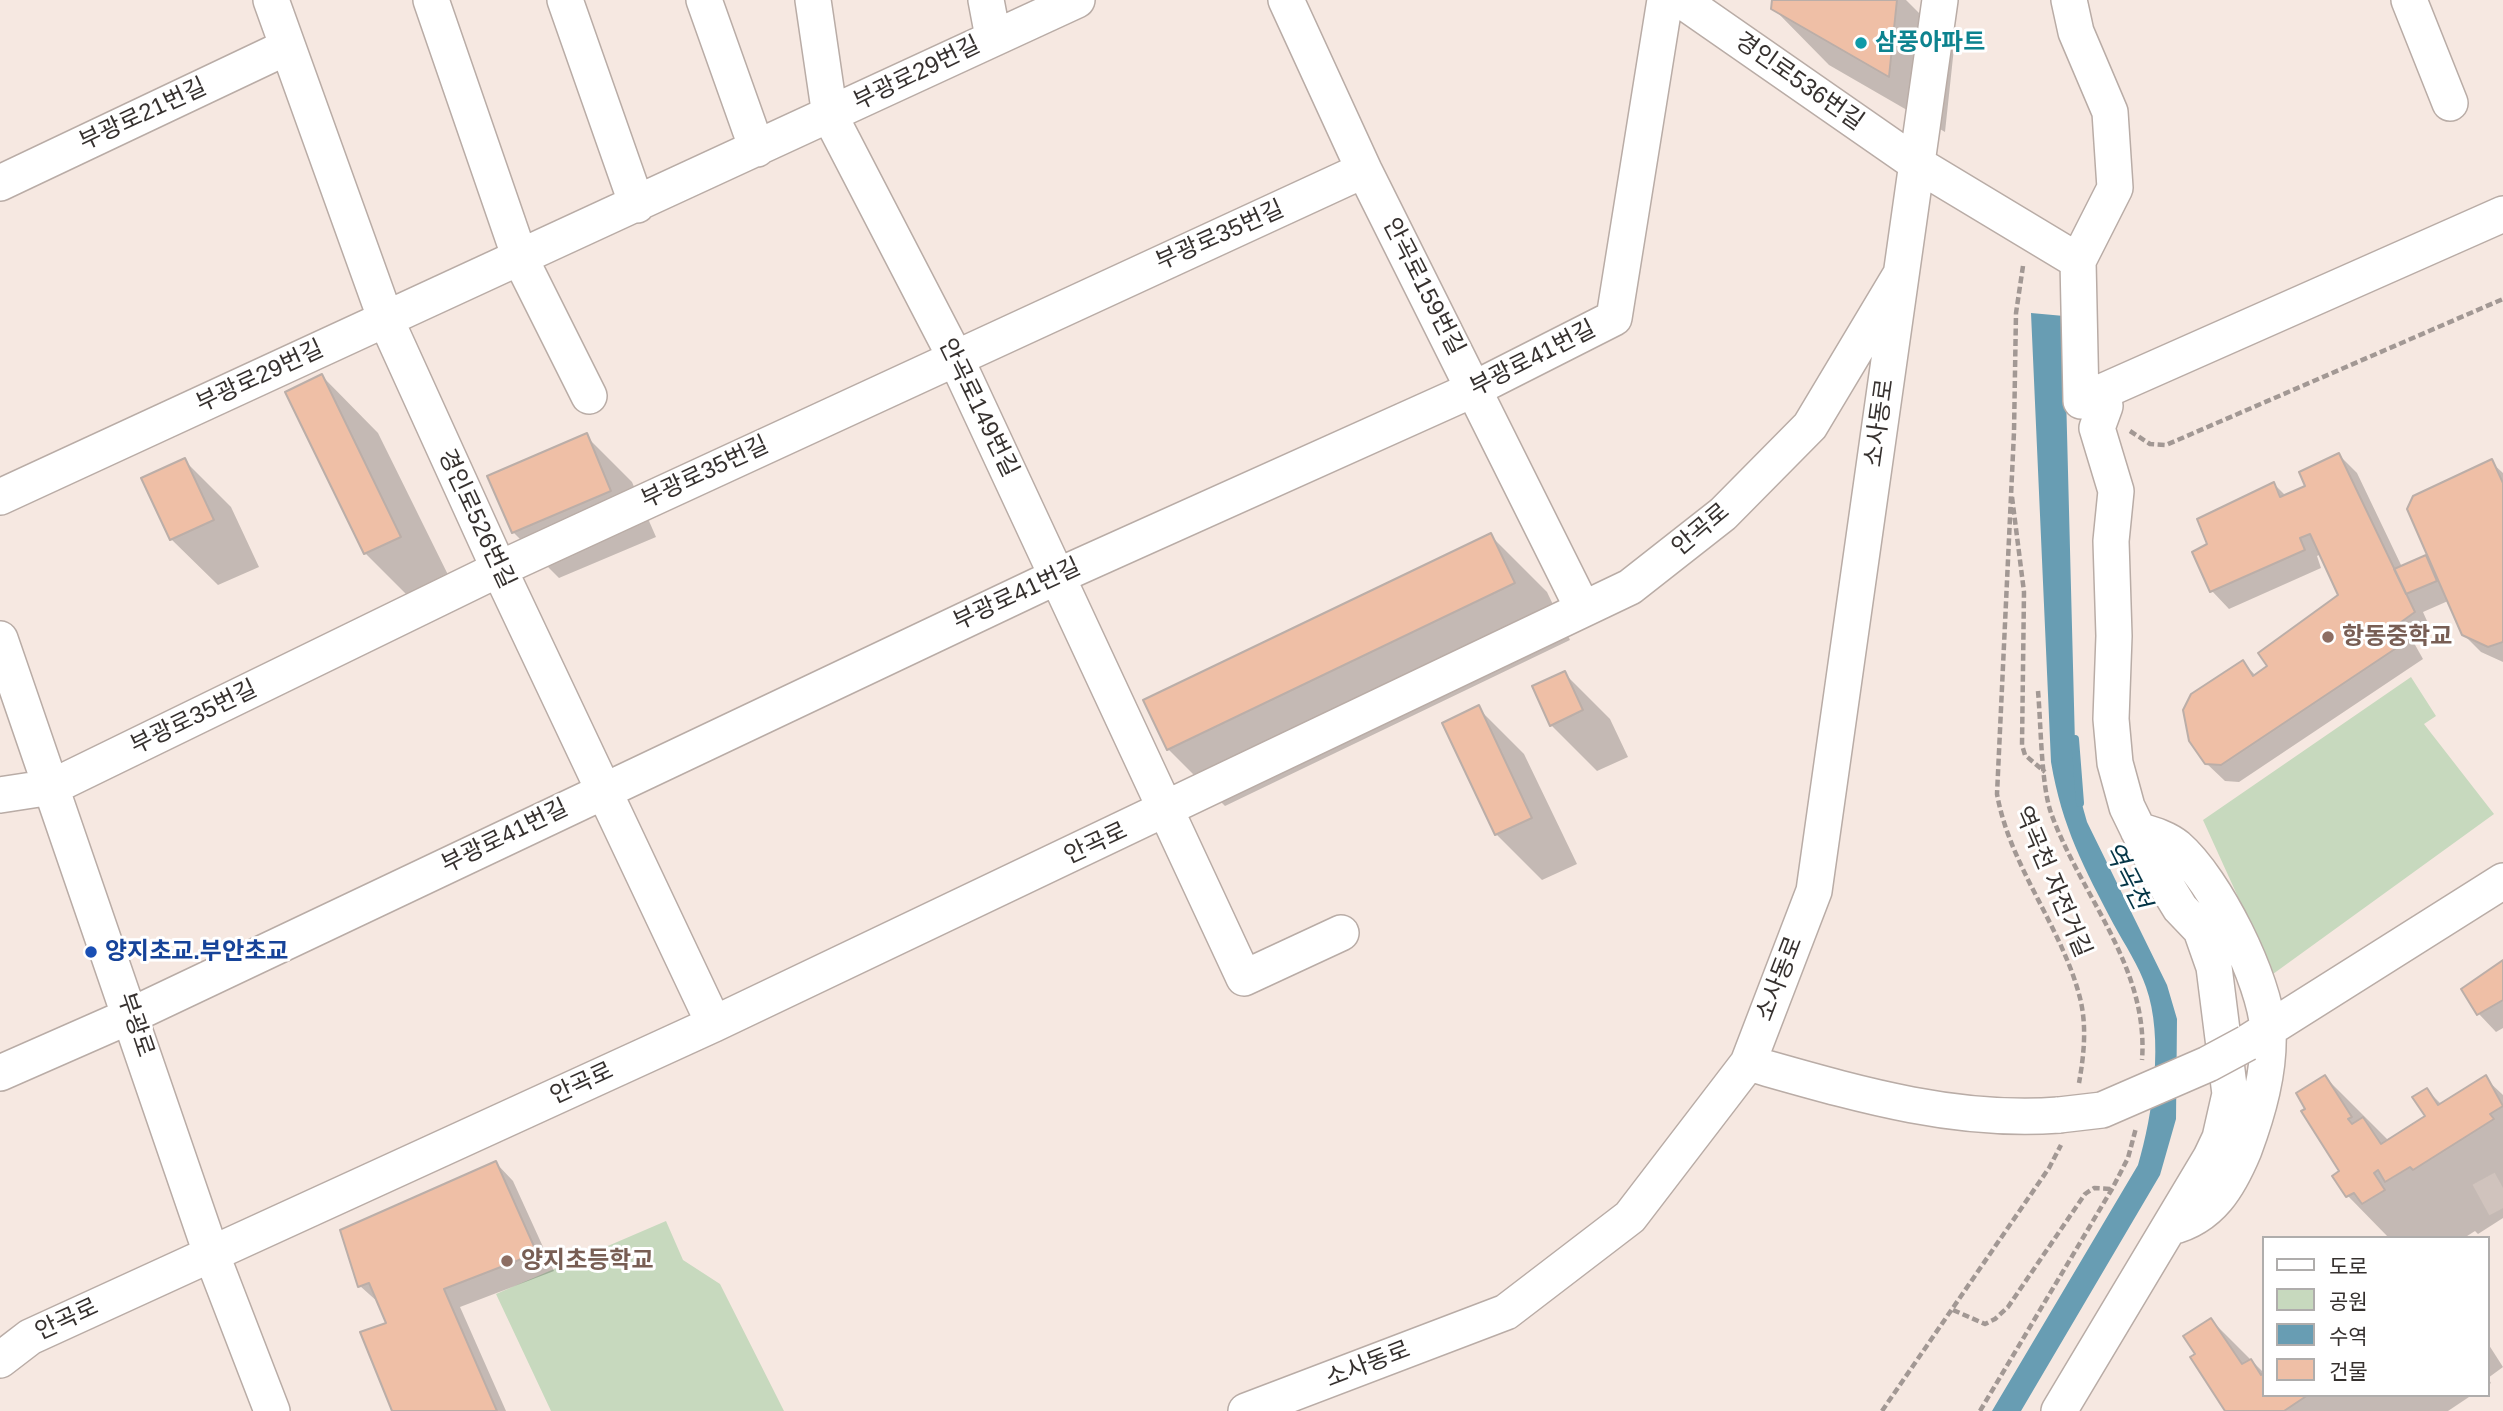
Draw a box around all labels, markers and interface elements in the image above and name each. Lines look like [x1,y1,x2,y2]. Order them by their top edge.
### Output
street label: 경인로536번길 [1729,27,1869,137]
place label: 삼풍아파트 [1875,29,1985,57]
street label: 부광로29번길 [849,31,985,117]
marker: 삼풍아파트 [1853,35,1869,51]
street label: 부광로21번길 [75,73,211,157]
street label: 부광로35번길 [1152,195,1288,277]
street label: 안곡로159번길 [1376,213,1470,361]
street label: 부광로41번길 [1465,315,1601,403]
street label: 안곡로149번길 [932,334,1024,482]
street label: 부광로29번길 [192,335,328,419]
street label: 소사동로 [1860,377,1900,469]
street label: 부광로35번길 [637,431,773,515]
street label: 경인로526번길 [431,445,521,593]
street label: 안곡로 [1666,498,1736,562]
street label: 부광로41번길 [949,553,1085,637]
place label: 항동중학교 [2342,623,2452,651]
marker: 항동중학교 [2320,629,2336,645]
street label: 부광로35번길 [126,675,262,761]
street label: 부광로41번길 [437,794,573,880]
street label: 역곡천 자전거길 [2007,802,2097,962]
street label: 안곡로 [1060,817,1132,871]
water label: 역곡천 [2096,837,2156,915]
street label: 소사동로 [1751,933,1809,1025]
place label: 양지초교.부안초교 [105,938,288,966]
marker: 양지초교.부안초교 [83,944,99,960]
street label: 부광로 [111,989,159,1061]
street label: 안곡로 [546,1057,618,1111]
legend [2262,1236,2489,1397]
place label: 양지초등학교 [521,1247,653,1275]
marker: 양지초등학교 [499,1253,515,1269]
text: 도로 [2329,1255,2368,1278]
text: 공원 [2329,1290,2368,1313]
street label: 안곡로 [31,1293,103,1347]
text: 수역 [2329,1325,2368,1348]
street label: 소사동로 [1322,1336,1414,1394]
text: 건물 [2329,1360,2368,1383]

